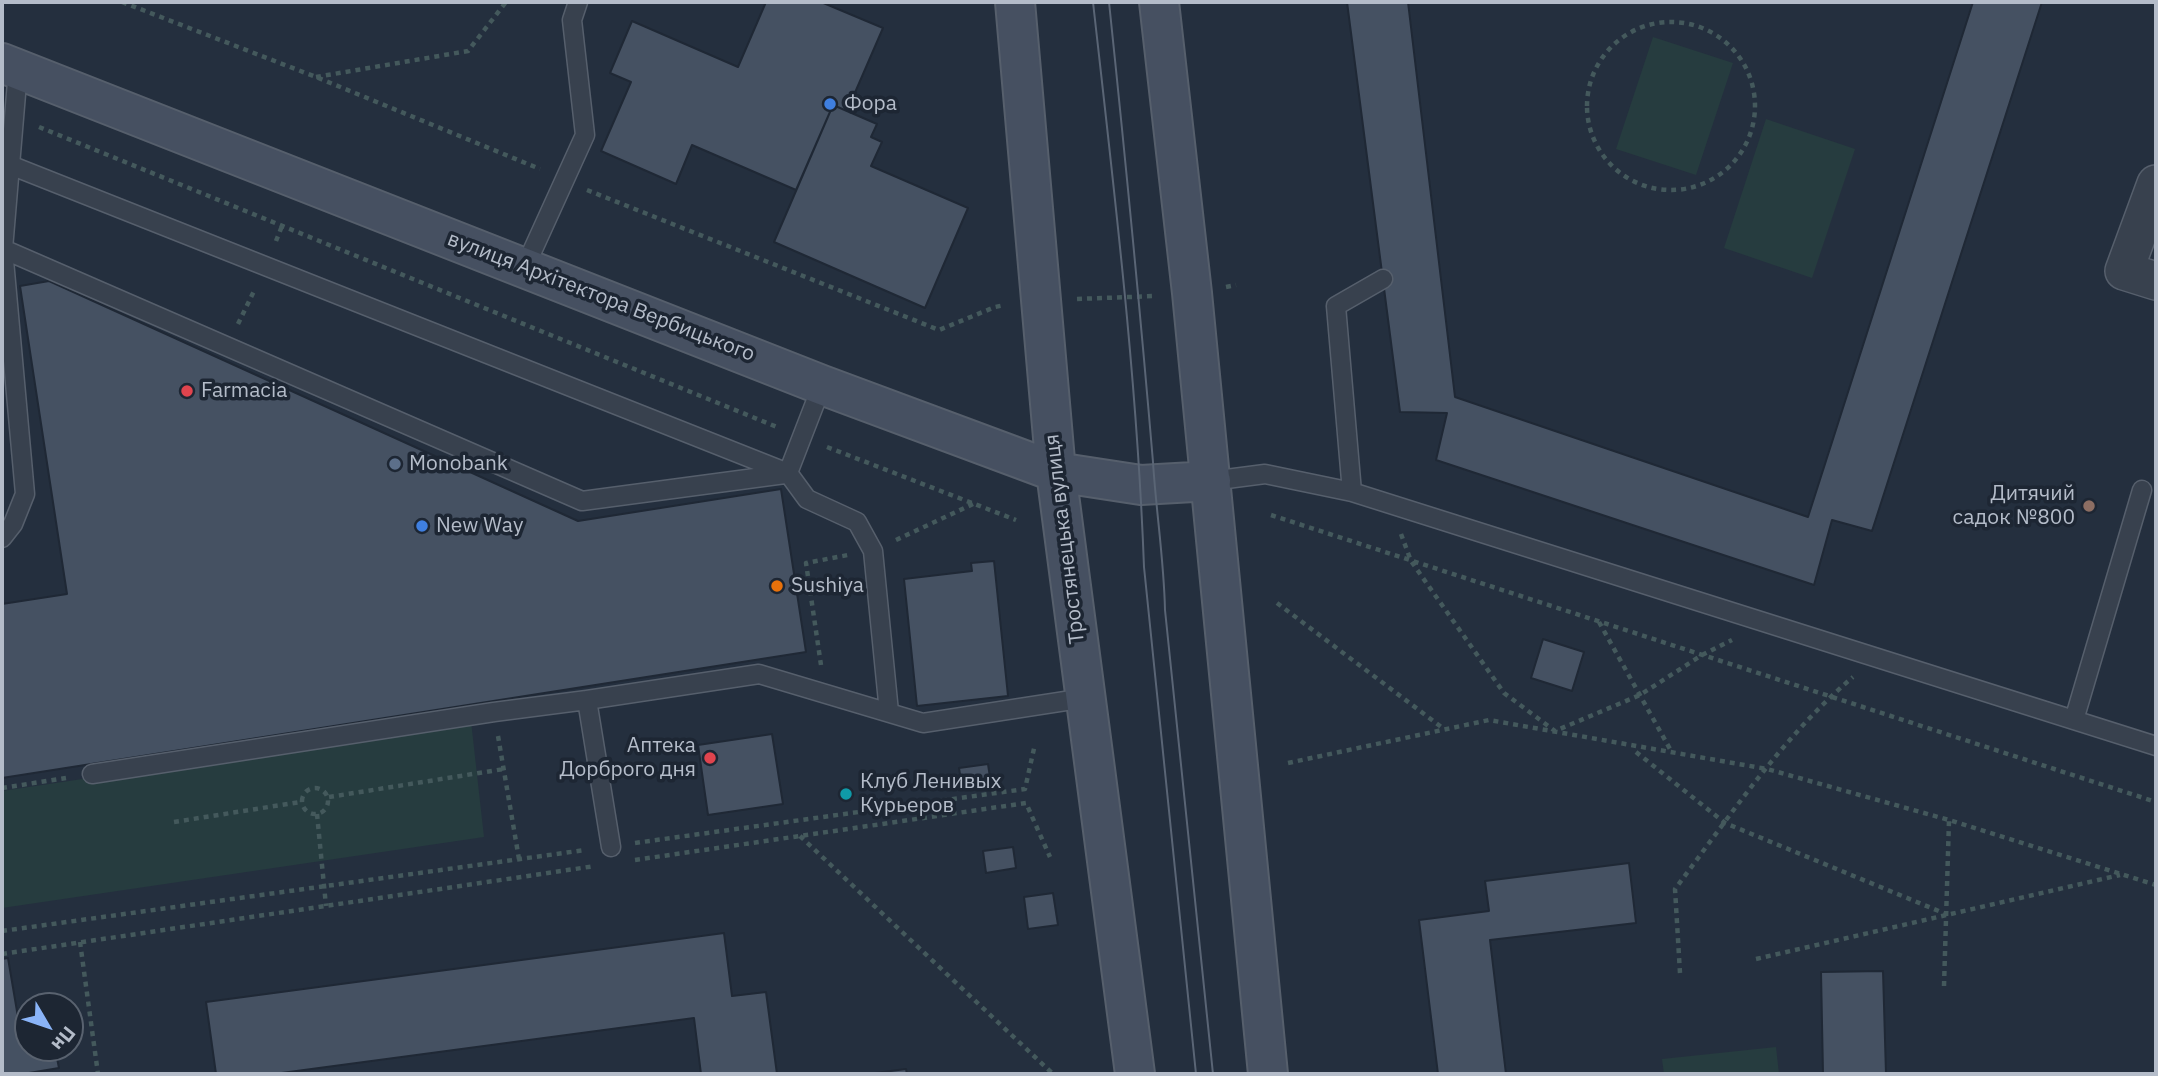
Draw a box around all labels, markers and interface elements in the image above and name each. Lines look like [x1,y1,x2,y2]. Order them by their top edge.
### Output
place label: Фора [844,91,897,117]
marker: Фора [822,96,838,112]
street label: вулиця Архітектора Вербицького [444,227,758,367]
place label: Farmacia [201,378,287,404]
marker: Farmacia [179,383,195,399]
street label: Тростянецька вулиця [1040,433,1090,645]
place label: Monobank [409,451,508,477]
marker: Monobank [387,456,403,472]
place label: Дитячий садок №800 [1953,481,2075,531]
marker: Дитячий садок №800 [2081,498,2097,514]
place label: New Way [436,513,523,539]
marker: New Way [414,518,430,534]
place label: Sushiya [791,573,864,599]
marker: Sushiya [769,578,785,594]
place label: Аптека Дорброго дня [559,733,696,783]
marker: Аптека Дорброго дня [702,750,718,766]
place label: Клуб Ленивых Курьеров [860,769,1001,819]
marker: Клуб Ленивых Курьеров [838,786,854,802]
north arrow [14,992,84,1062]
text: Пн [47,1022,81,1056]

